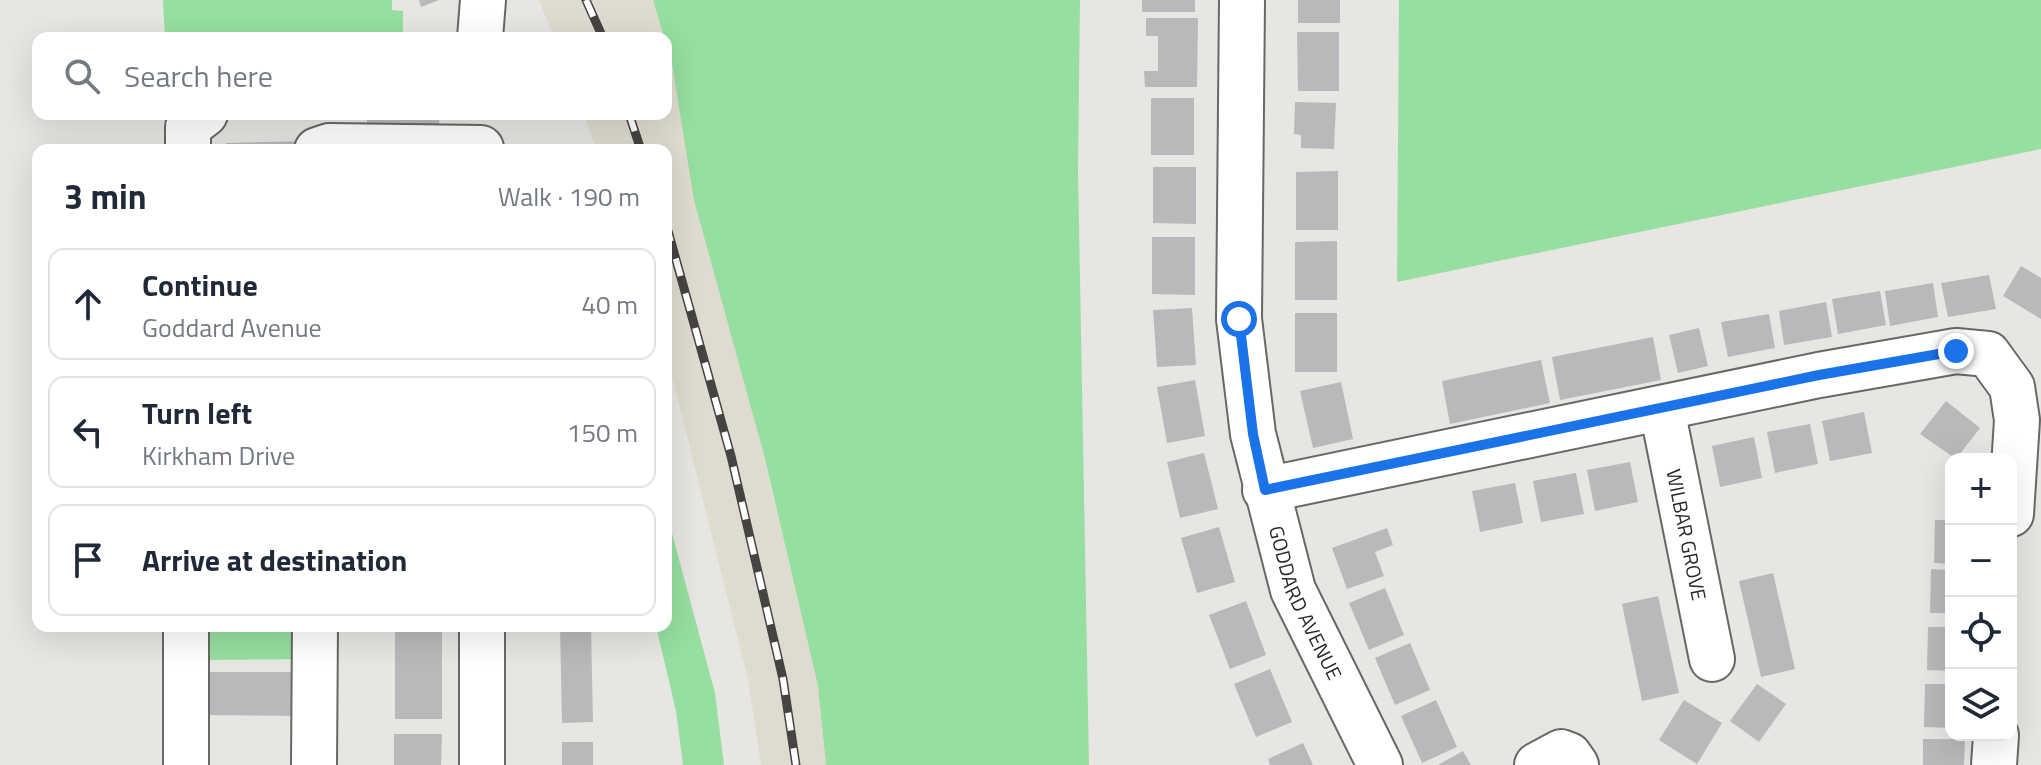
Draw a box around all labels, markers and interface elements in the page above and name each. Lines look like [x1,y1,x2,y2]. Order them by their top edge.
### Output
search box [32,32,672,120]
text: Search here [124,53,273,99]
icon: search [60,54,104,98]
text: 3 min [64,170,147,222]
text: Walk · 190 m [498,177,640,216]
text: Continue [142,262,258,308]
icon: ahead [66,282,110,326]
text: 40 m [581,285,638,324]
route start [1221,301,1257,337]
text: Goddard Avenue [142,308,322,347]
route end [1938,333,1974,369]
text: Turn left [142,390,252,436]
icon: left [66,410,110,454]
text: 150 m [567,413,638,452]
text: Kirkham Drive [142,436,295,475]
map controls [1945,453,2017,741]
button: + [1945,453,2017,525]
street label: WILBAR GROVE [1659,466,1715,603]
street label: GODDARD AVENUE [1262,522,1351,685]
button: − [1945,525,2017,597]
text: Arrive at destination [142,537,407,583]
icon: arrive [66,538,110,582]
button: locate [1945,597,2017,669]
button: layers [1945,669,2017,741]

